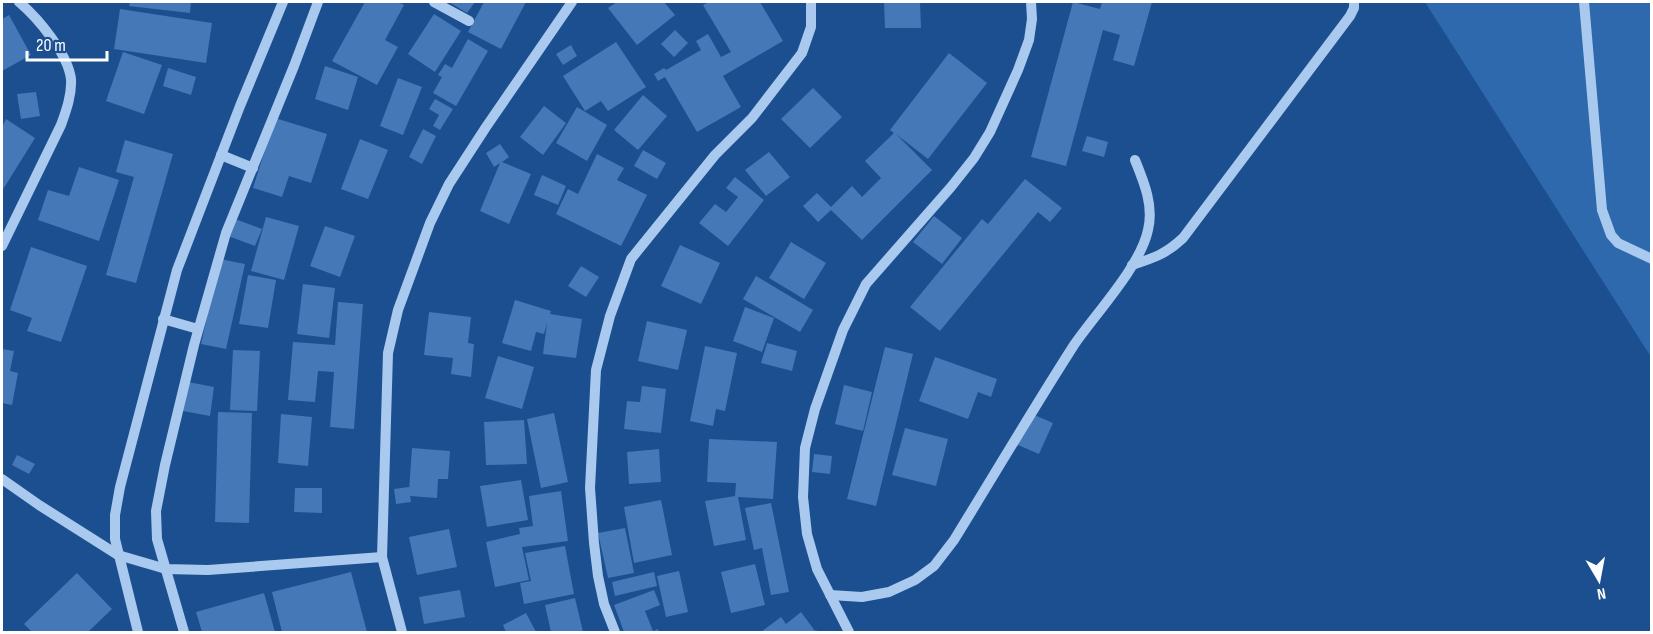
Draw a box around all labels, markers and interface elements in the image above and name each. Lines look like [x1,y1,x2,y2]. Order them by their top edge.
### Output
scale bar [27,24,106,62]
text: 20 m [36,35,66,56]
north arrow [1569,550,1629,610]
text: N [1595,583,1607,603]

